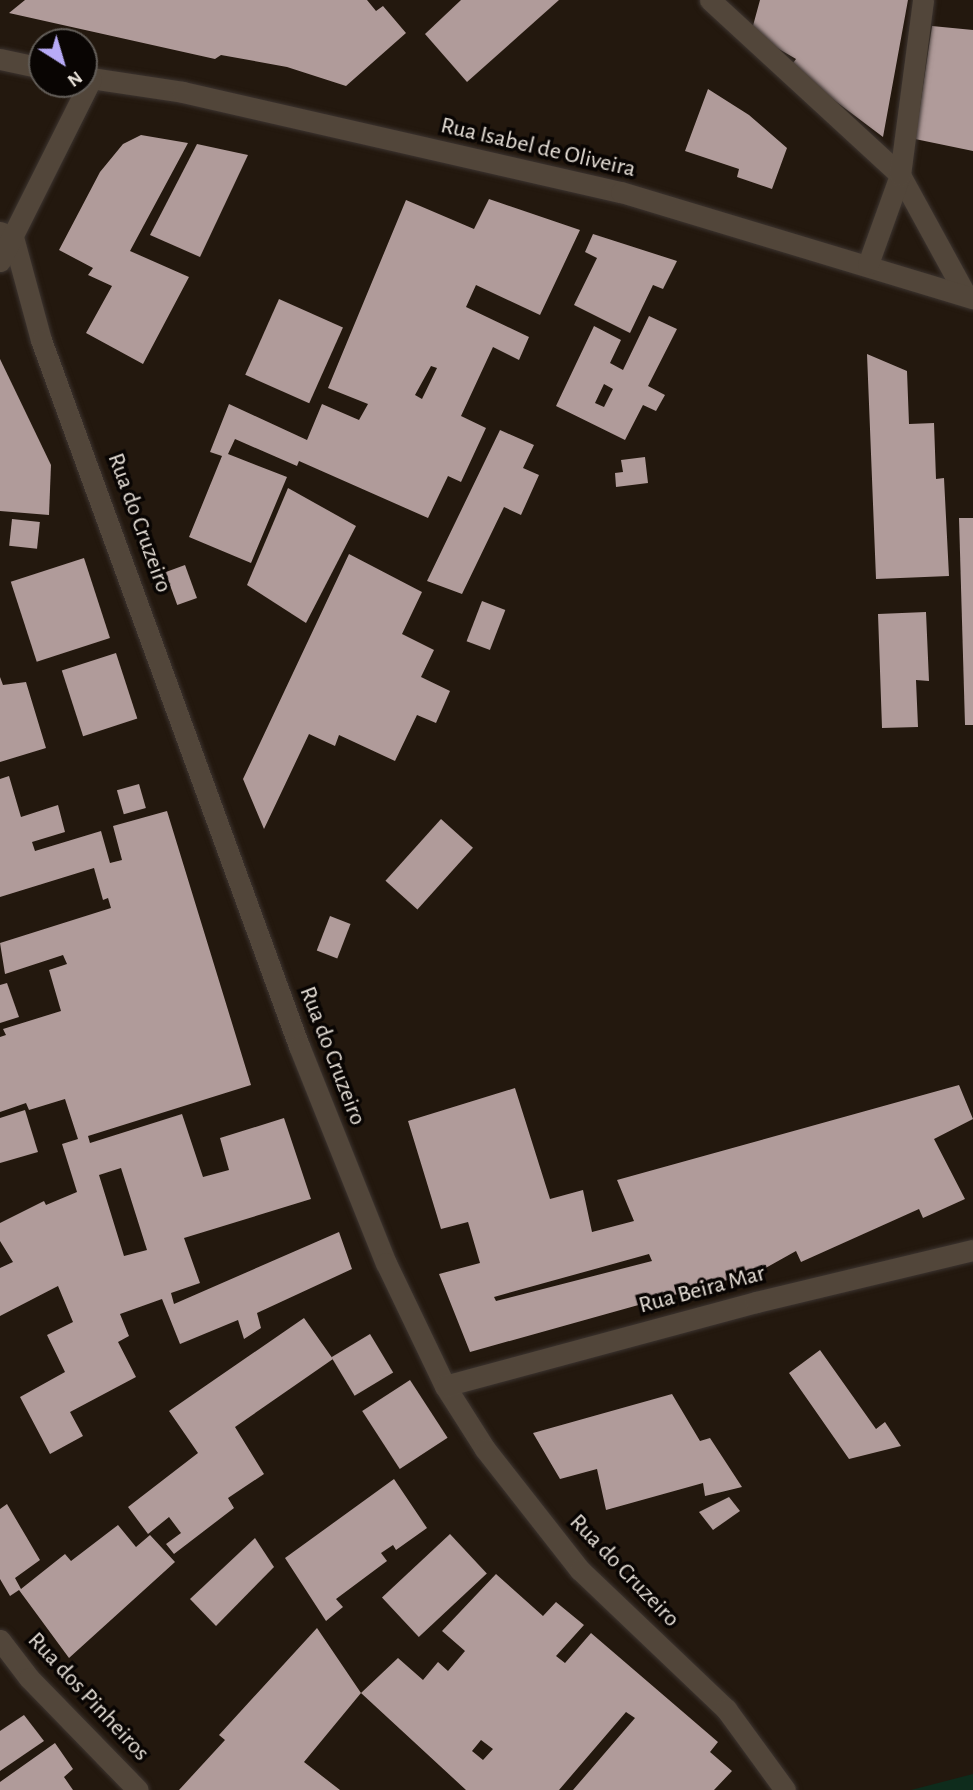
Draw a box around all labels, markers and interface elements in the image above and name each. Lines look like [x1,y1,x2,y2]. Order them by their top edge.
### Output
north arrow [28,28,98,98]
text: N [64,67,86,90]
street label: Rua Isabel de Oliveira [438,112,638,184]
street label: Rua do Cruzeiro [100,449,178,597]
street label: Rua do Cruzeiro [292,983,372,1129]
street label: Rua Beira Mar [636,1259,768,1321]
street label: Rua do Cruzeiro [563,1508,685,1634]
street label: Rua dos Pinheiros [21,1627,155,1767]

